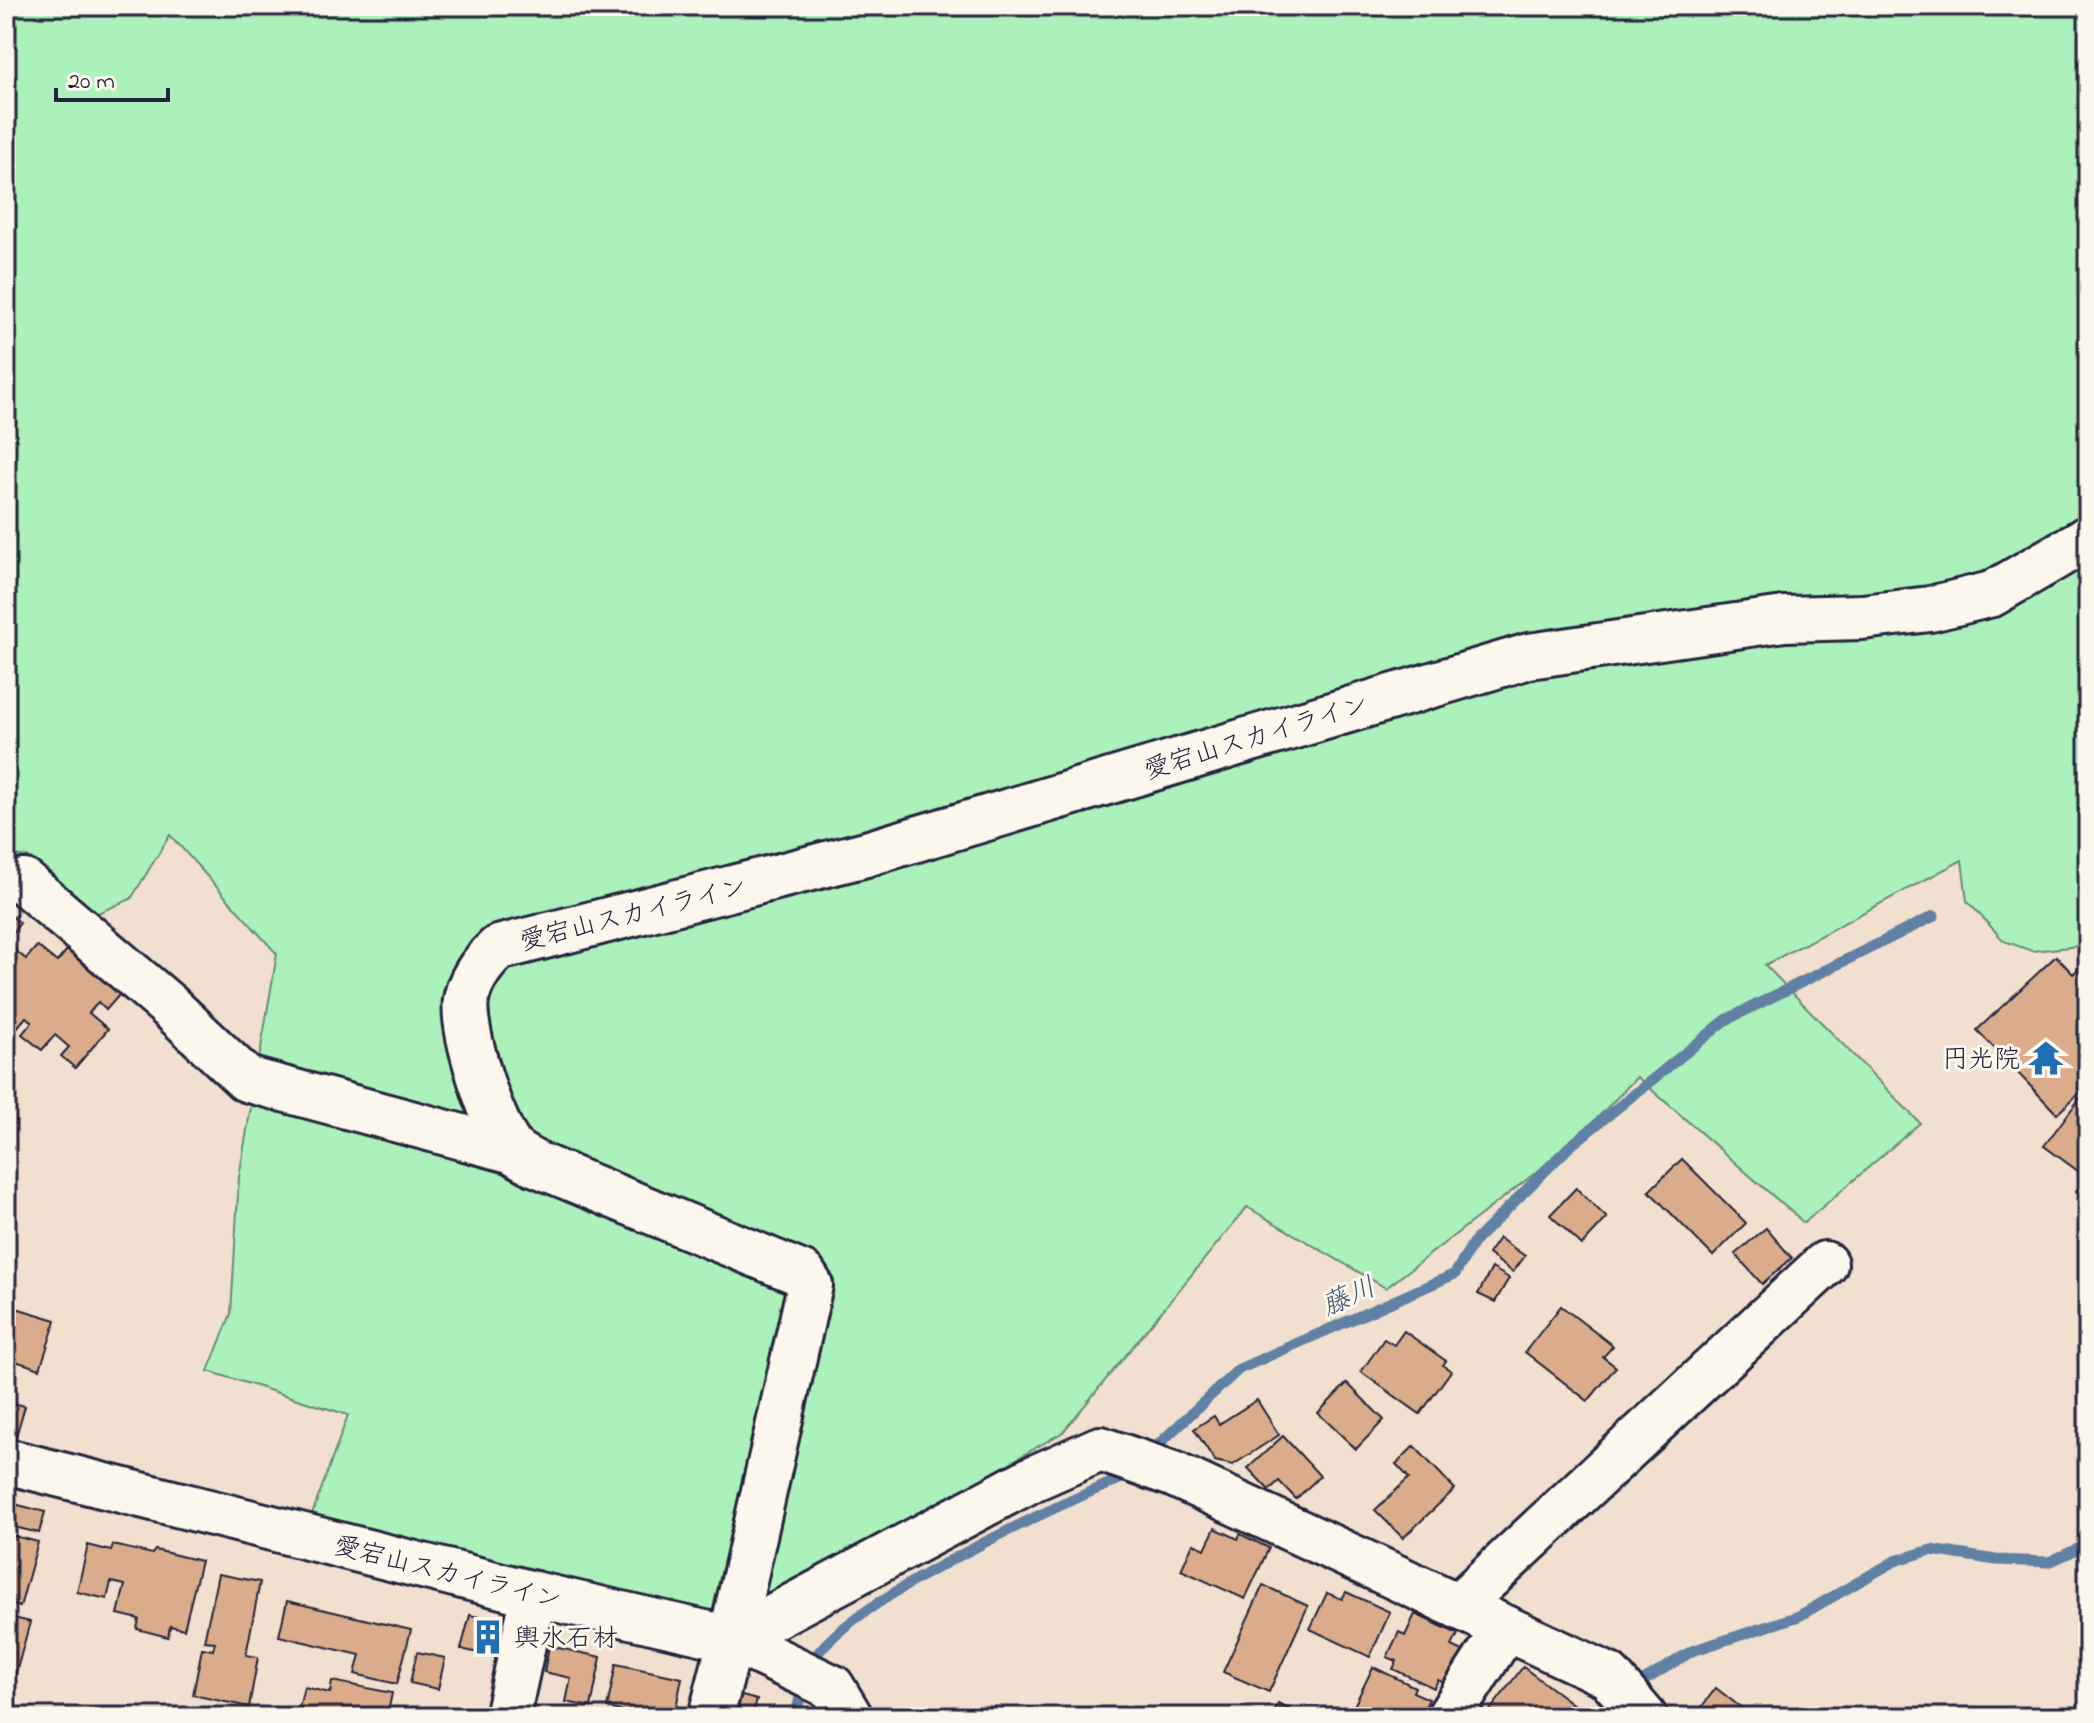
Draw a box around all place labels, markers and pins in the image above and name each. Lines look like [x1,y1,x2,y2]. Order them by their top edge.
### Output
temple icon: 円光院 [2027,1039,2065,1077]
place label: 円光院 [1942,1042,2020,1080]
building icon: 輿水石材 [469,1618,507,1656]
place label: 輿水石材 [514,1621,618,1659]

